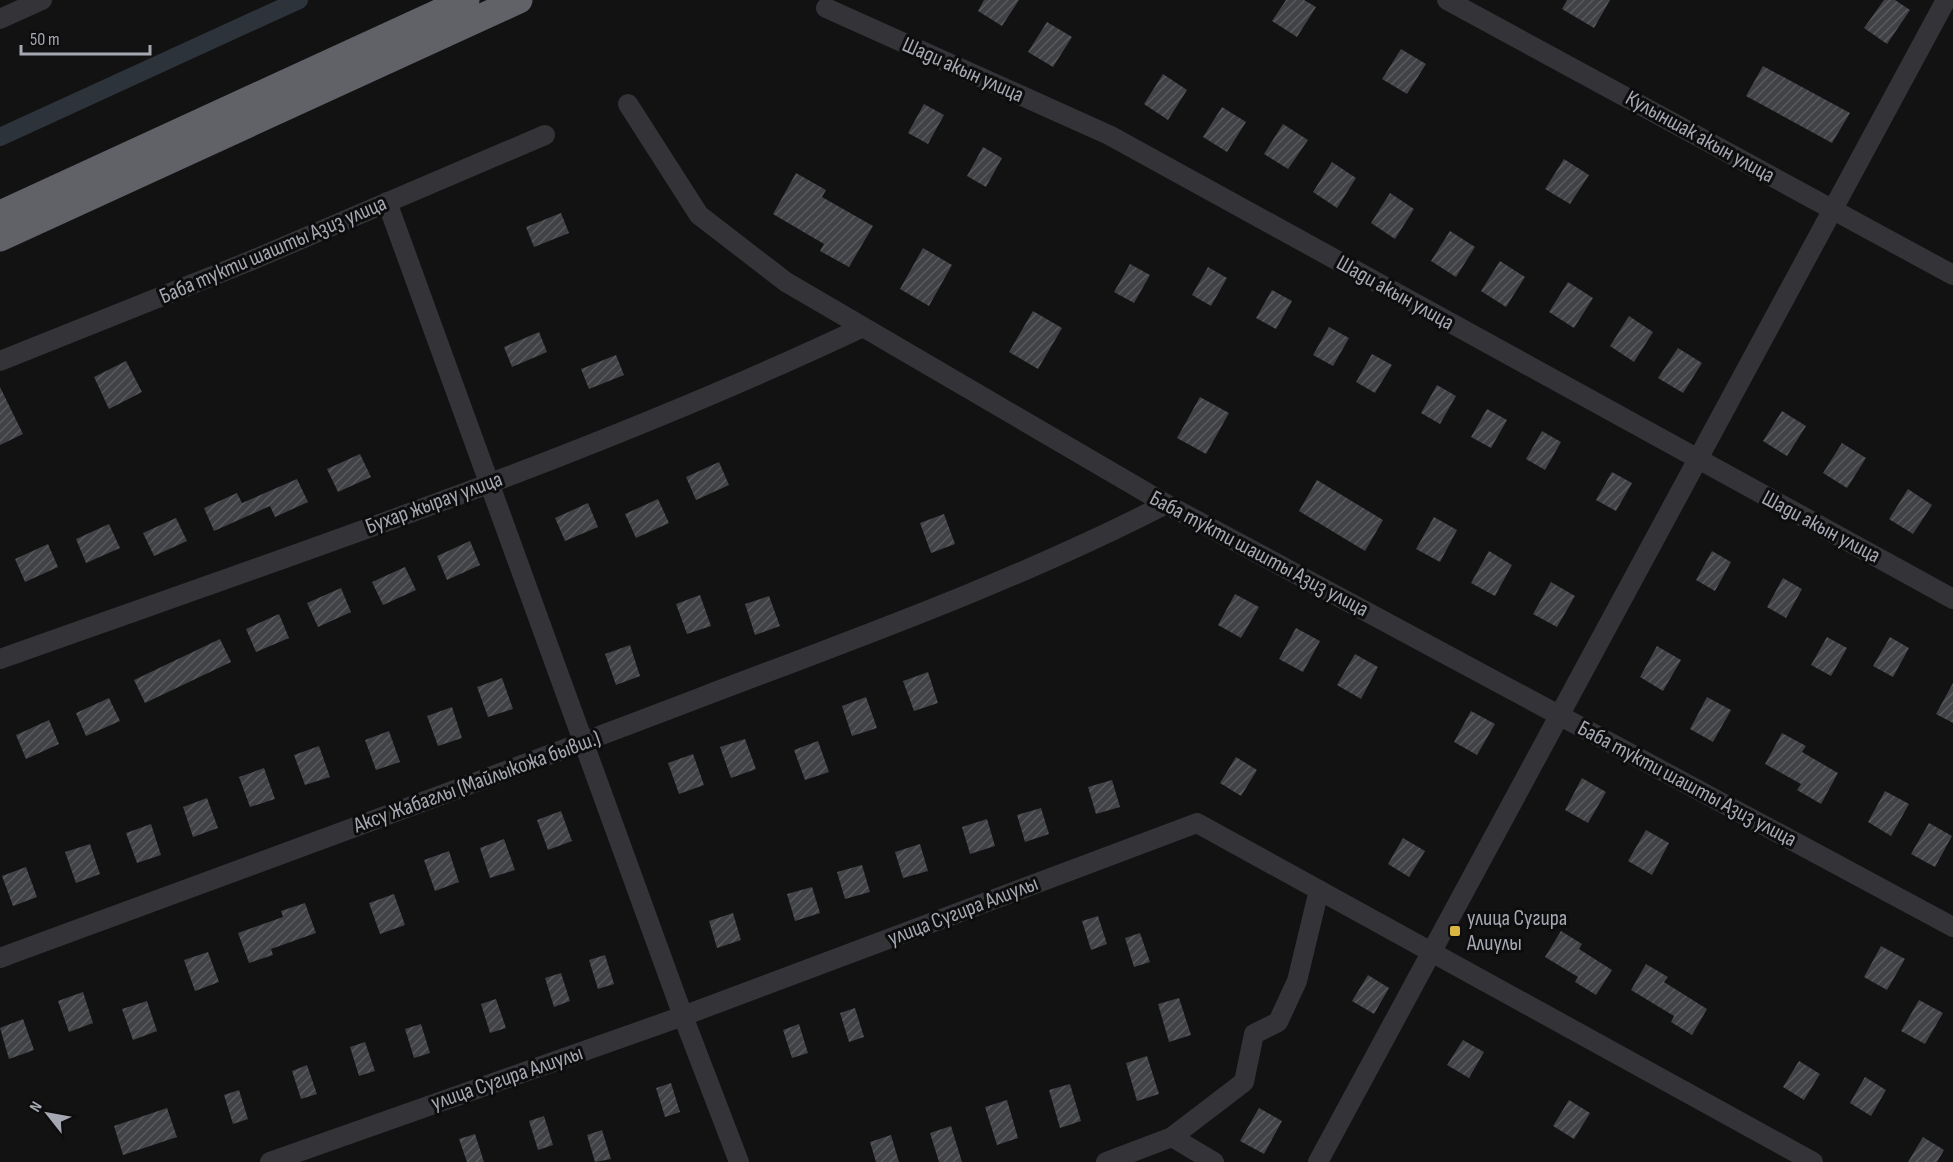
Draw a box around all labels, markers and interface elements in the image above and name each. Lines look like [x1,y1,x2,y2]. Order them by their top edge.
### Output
scale bar [21,18,150,56]
text: 50 m [30,29,60,50]
street label: Шади акын улица [898,31,1028,109]
street label: Кулыншак акын улица [1621,85,1779,189]
street label: Баба тукти шашты Азиз улица [155,190,391,310]
street label: Шади акын улица [1331,250,1459,336]
street label: Бухар жырау улица [362,466,506,540]
street label: Баба тукти шашты Азиз улица [1145,485,1373,623]
street label: Шади акын улица [1757,485,1885,569]
street label: Баба тукти шашты Азиз улица [1573,715,1801,853]
street label: Аксу Жабаглы (Майлыкожа бывш.) [349,725,604,840]
street label: улица Сугира Алиулы [884,870,1042,952]
place label: улица Сугира Алиулы [1466,905,1567,957]
marker: улица Сугира Алиулы [1448,924,1462,938]
street label: улица Сугира Алиулы [428,1039,586,1117]
north arrow [18,1084,78,1144]
text: N [26,1098,47,1116]

